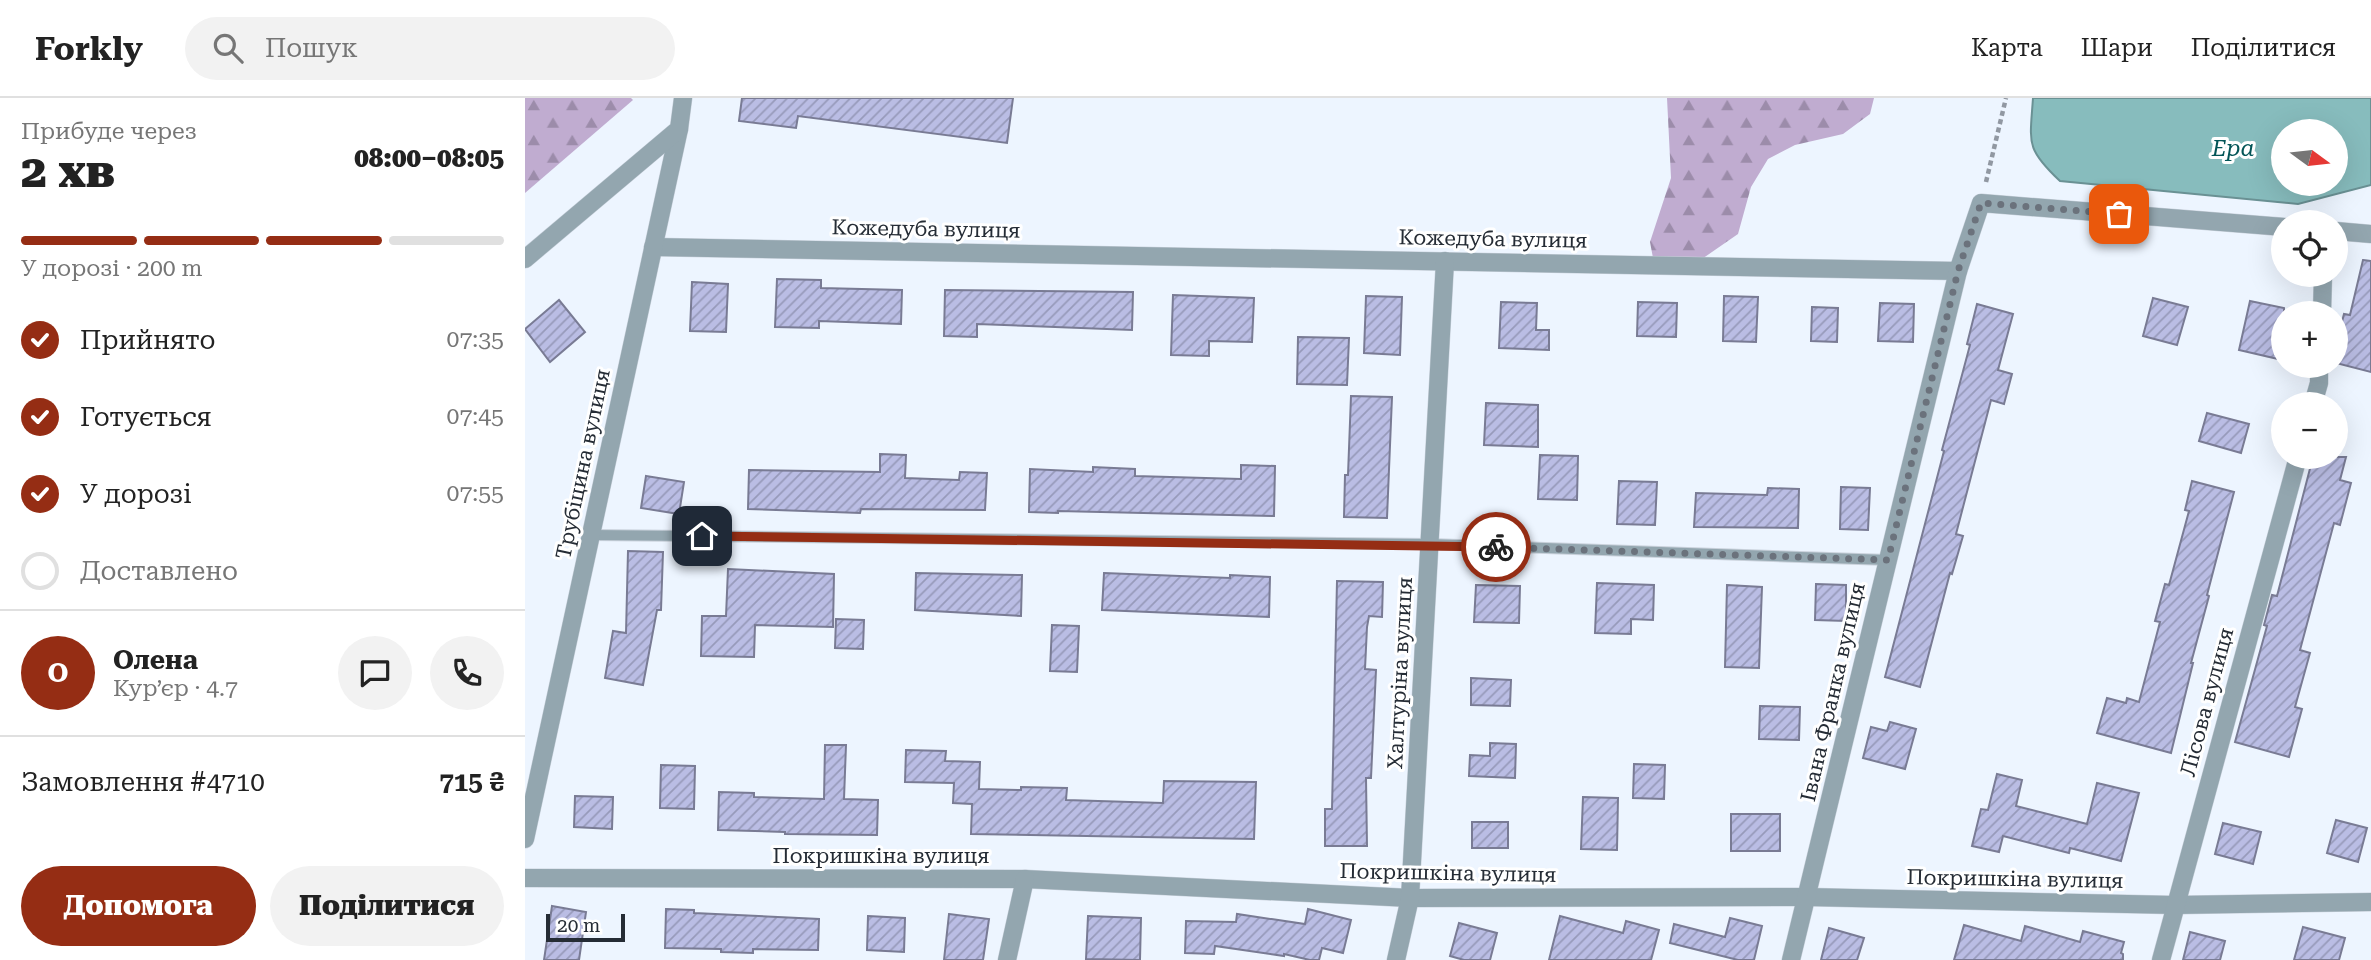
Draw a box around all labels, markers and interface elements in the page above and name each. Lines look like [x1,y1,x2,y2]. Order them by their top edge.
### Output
search box [185,17,675,80]
text: Forkly [35,29,143,68]
icon: search [209,29,247,67]
text: Пошук [265,33,358,63]
text: Карта [1971,34,2043,62]
text: Шари [2081,34,2153,62]
text: Поділитися [2191,34,2336,62]
text: Прибуде через [21,118,197,145]
north arrow [2271,119,2349,196]
map controls [2271,119,2348,469]
water label: Ера [2211,135,2254,162]
text: 08:00–08:05 [354,143,504,173]
text: 2 хв [21,144,115,198]
pin [2089,184,2149,244]
icon: bag [2100,195,2138,233]
button: locate [2271,210,2348,287]
street label: Кожедуба вулиця [831,215,1021,243]
street label: Кожедуба вулиця [1398,225,1588,253]
text: У дорозі · 200 m [21,255,203,282]
button: + [2271,301,2348,378]
icon: check [21,321,59,359]
text: Прийнято [80,325,215,355]
text: 07:35 [447,326,504,353]
street label: Трубіцина вулиця [551,367,615,561]
button: − [2271,392,2348,469]
icon: check [21,398,59,436]
text: Готується [80,402,212,432]
text: 07:45 [447,403,504,430]
icon: check [21,475,59,513]
text: У дорозі [80,479,192,509]
text: 07:55 [447,480,504,507]
pin [672,506,732,566]
courier [1461,512,1531,582]
icon: home [683,517,721,555]
icon: bike [1477,528,1515,566]
text: Доставлено [80,556,238,586]
street label: Халтуріна вулиця [1383,576,1417,770]
street label: Івана Франка вулиця [1796,580,1870,804]
street label: Лісова вулиця [2176,625,2238,779]
button: chat [338,636,412,710]
button: phone [430,636,504,710]
text: Олена [113,645,198,675]
text: О [48,658,68,688]
text: Кур’єр · 4.7 [113,675,238,702]
text: Замовлення #4710 [21,767,265,797]
text: 715 ₴ [439,767,504,797]
street label: Покришкіна вулиця [773,844,989,868]
street label: Покришкіна вулиця [1339,859,1557,887]
street label: Покришкіна вулиця [1906,865,2124,893]
button: Допомога [21,866,256,946]
button: Поділитися [270,866,504,946]
scale bar [546,911,625,943]
text: 20 m [557,914,600,937]

